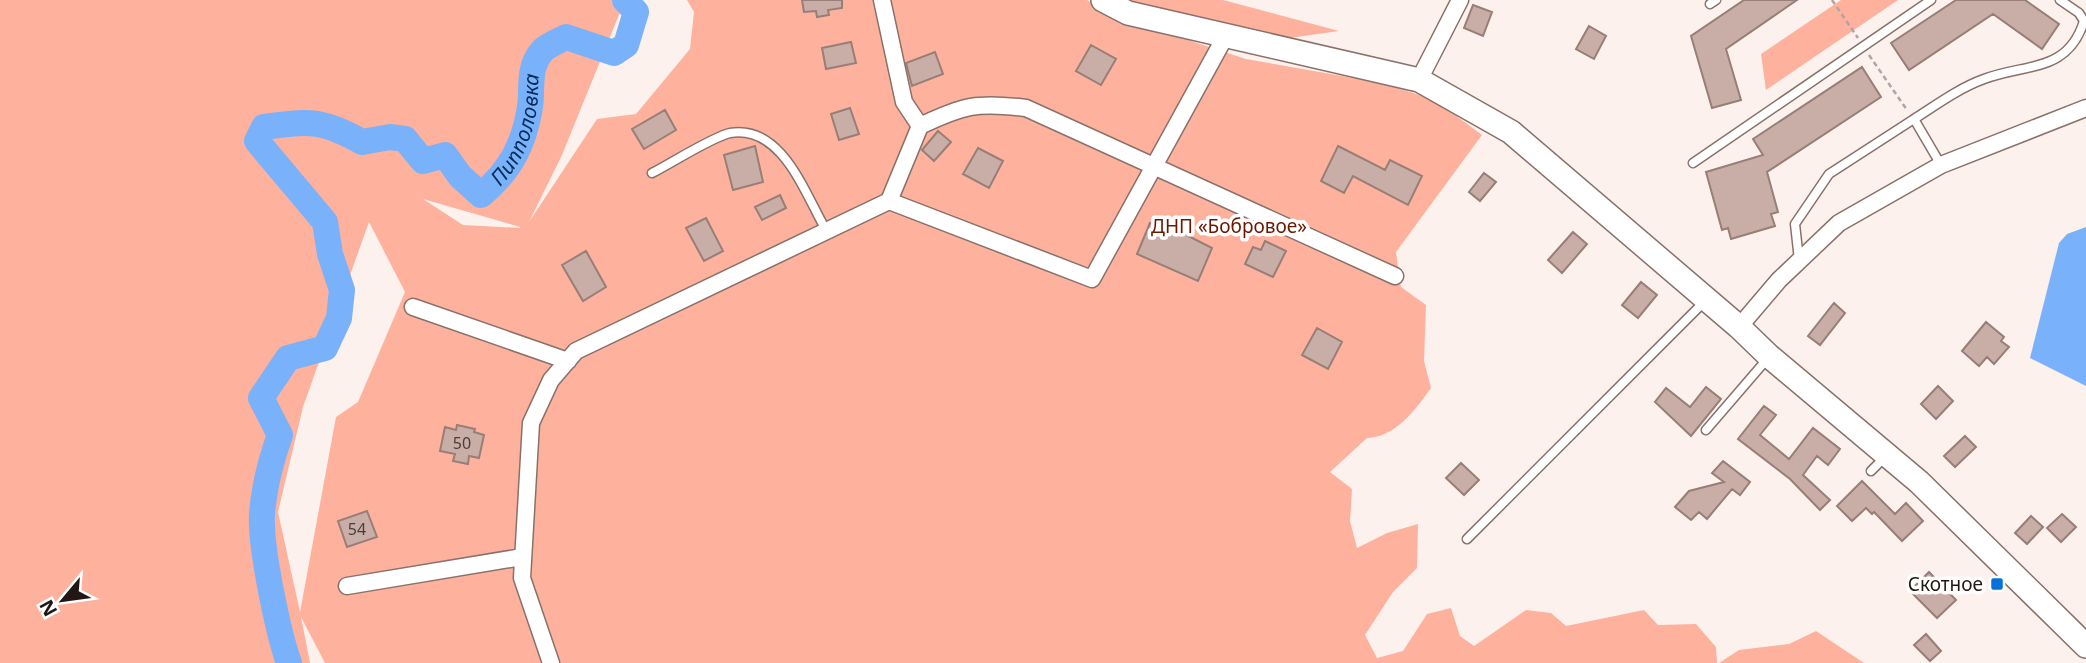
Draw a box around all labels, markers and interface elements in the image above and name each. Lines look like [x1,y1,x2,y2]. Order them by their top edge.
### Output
water label: Пипполовка [484,72,545,191]
park label: ДНП «Бобровое» [1151,213,1307,239]
house number: 50 [453,432,471,454]
house number: 54 [348,518,366,540]
north arrow [28,565,98,635]
place label: Скотное [1908,571,1983,597]
marker: Скотное [1989,576,2005,592]
text: N [33,595,63,621]

